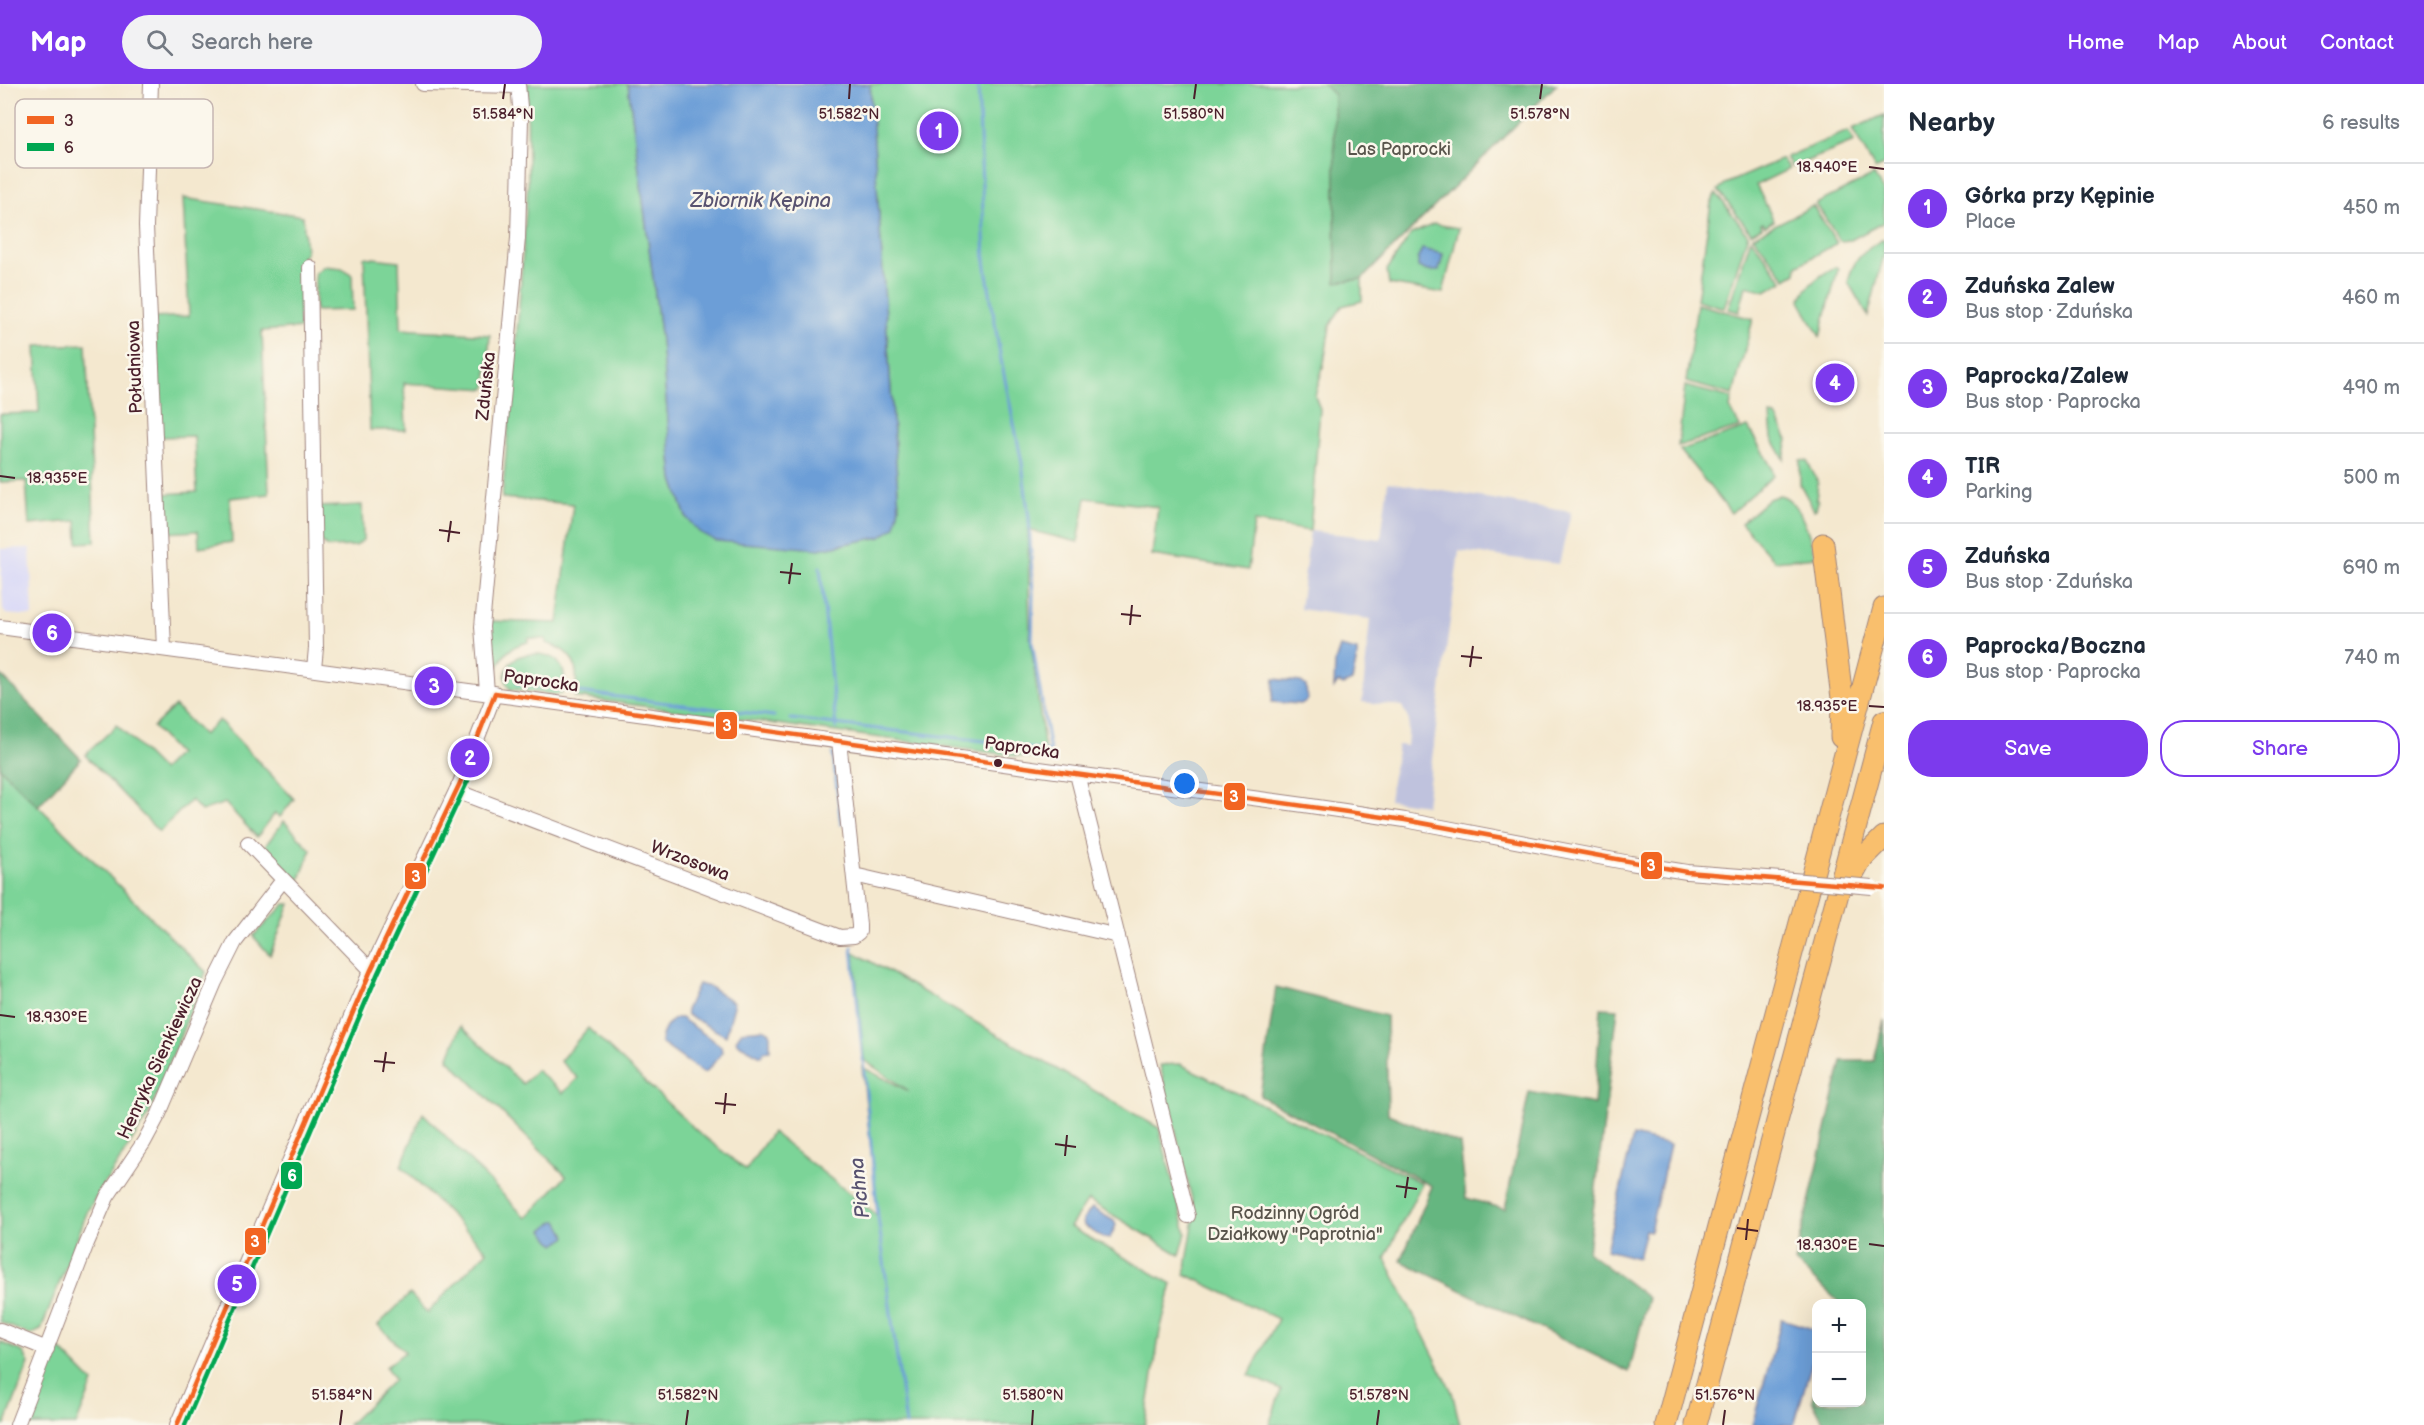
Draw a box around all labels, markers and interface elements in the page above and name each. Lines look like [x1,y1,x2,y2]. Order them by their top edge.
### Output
search box [122,15,542,69]
text: Map [30,26,86,59]
icon: search [143,26,176,59]
text: Search here [191,29,313,56]
text: Home [2067,30,2124,55]
text: Map [2157,30,2199,55]
text: About [2232,30,2287,55]
text: Contact [2320,30,2394,55]
legend [15,99,213,168]
text: 51.584°N [472,105,534,124]
text: 51.582°N [818,105,880,124]
text: 51.580°N [1163,105,1225,124]
text: 51.578°N [1510,105,1570,124]
pin: 1 [920,108,958,154]
text: Nearby [1908,108,1995,139]
text: 6 results [2322,111,2400,135]
text: 3 [64,112,74,131]
text: 6 [64,139,74,158]
park label: Las Paprocki [1347,139,1451,160]
text: 18.940°E [1797,158,1858,177]
text: Górka przy Kępinie [1965,183,2155,210]
water label: Zbiornik Kępina [690,189,831,213]
text: 1 [1923,196,1932,220]
text: 450 m [2343,196,2400,220]
text: Place [1965,210,2016,234]
text: Zduńska Zalew [1965,273,2115,300]
text: 2 [1922,286,1933,310]
text: 460 m [2342,286,2400,310]
text: Bus stop · Zduńska [1965,300,2133,324]
street label: Południowa [123,320,147,414]
street label: Zduńska [472,351,500,422]
pin: 4 [1816,360,1854,406]
text: Paprocka/Zalew [1965,363,2128,390]
text: 3 [1922,376,1933,400]
text: 490 m [2343,376,2400,400]
text: Bus stop · Paprocka [1965,390,2141,414]
text: TIR [1965,453,2000,480]
text: 4 [1922,466,1933,490]
text: 500 m [2343,466,2400,490]
text: 18.935°E [27,469,87,488]
text: Parking [1965,480,2033,504]
text: Zduńska [1965,543,2050,570]
text: 5 [1922,556,1933,580]
text: 690 m [2343,556,2400,580]
text: Bus stop · Zduńska [1965,570,2133,594]
pin: 6 [32,610,72,656]
text: Paprocka/Boczna [1965,633,2146,660]
text: 6 [1921,646,1934,670]
text: 740 m [2344,646,2400,670]
text: Bus stop · Paprocka [1965,660,2141,684]
pin: 3 [414,664,454,708]
street label: Paprocka [502,665,580,697]
text: 18.935°E [1797,697,1857,716]
line badge: 3 [715,711,738,740]
text: 3 [722,717,732,736]
button: Save [1908,720,2148,777]
button: Share [2160,720,2400,777]
street label: Paprocka [983,732,1061,764]
pin: 2 [450,736,490,780]
unlabelled marker [992,757,1004,769]
your location [1170,769,1199,798]
line badge: 3 [1223,782,1246,811]
text: 3 [1229,788,1239,807]
street label: Wrzosowa [648,836,732,886]
line badge: 3 [1640,851,1663,880]
text: 3 [1646,857,1656,876]
line badge: 3 [404,862,427,890]
text: 3 [411,868,421,887]
street label: Henryka Sienkiewicza [113,973,207,1143]
text: 18.930°E [27,1008,88,1027]
water label: Pichna [845,1156,875,1220]
line badge: 6 [280,1161,303,1190]
text: 6 [287,1167,297,1186]
park label: Rodzinny Ogród Działkowy "Paprotnia" [1207,1203,1383,1245]
line badge: 3 [244,1227,267,1256]
text: 3 [250,1233,260,1252]
text: 18.930°E [1797,1236,1858,1255]
pin: 5 [218,1262,256,1306]
map controls [1812,1299,1866,1407]
button: + [1812,1299,1866,1353]
button: − [1812,1353,1866,1407]
text: 51.584°N [311,1386,373,1405]
text: 51.582°N [657,1386,719,1405]
text: 51.580°N [1002,1386,1064,1405]
text: 51.578°N [1349,1386,1409,1405]
text: 51.576°N [1695,1386,1755,1405]

